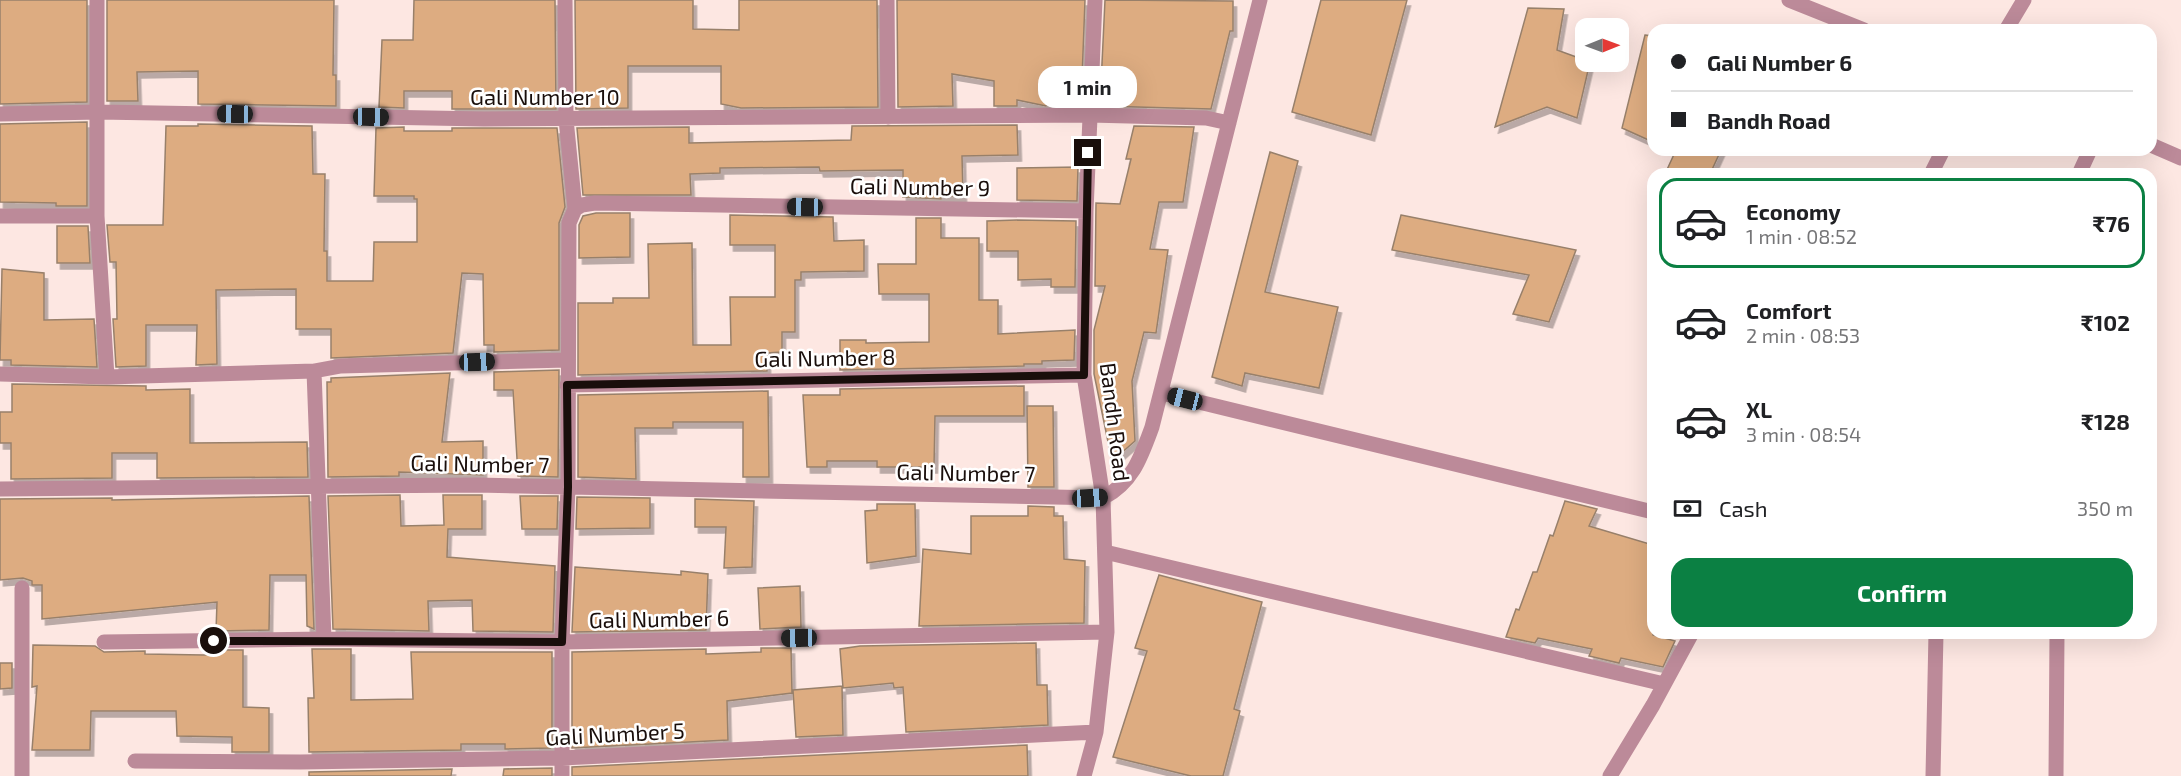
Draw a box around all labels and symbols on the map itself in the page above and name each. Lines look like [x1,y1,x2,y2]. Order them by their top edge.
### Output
north arrow [1575,18,1629,72]
callout: 1 min [1038,66,1138,108]
street label: Gali Number 10 [470,83,620,109]
car [217,105,253,123]
car [353,108,389,126]
route end [1074,139,1101,166]
street label: Gali Number 9 [850,172,990,200]
car [787,198,823,216]
street label: Gali Number 8 [754,343,896,371]
car [459,352,495,372]
street label: Bandh Road [1096,361,1136,483]
car [1165,386,1205,412]
street label: Gali Number 7 [410,449,550,477]
street label: Gali Number 7 [896,458,1036,486]
car [1072,488,1108,508]
street label: Gali Number 6 [589,604,729,632]
route start [200,627,227,654]
car [781,629,817,647]
street label: Gali Number 5 [545,716,685,750]

